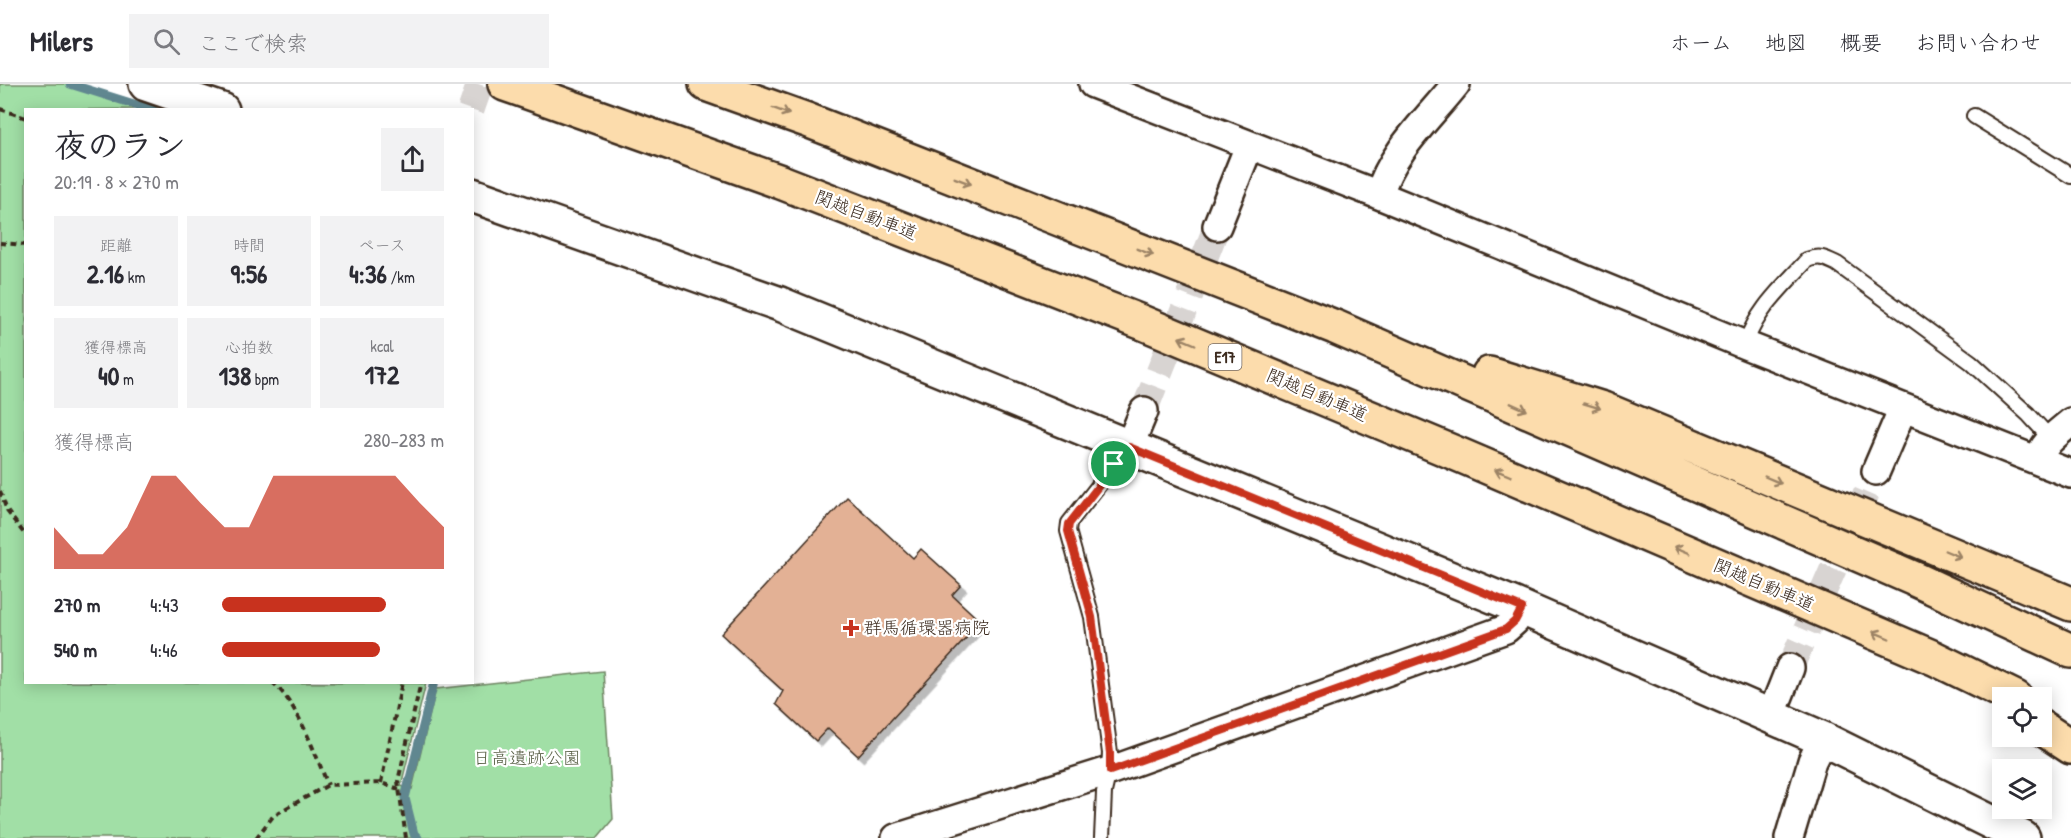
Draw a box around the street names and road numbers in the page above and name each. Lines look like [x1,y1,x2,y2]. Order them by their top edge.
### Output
street label: 関越自動車道 [811,184,921,246]
road number: E17 [1208,344,1242,370]
street label: 関越自動車道 [1263,362,1372,427]
street label: 関越自動車道 [1710,552,1819,617]

